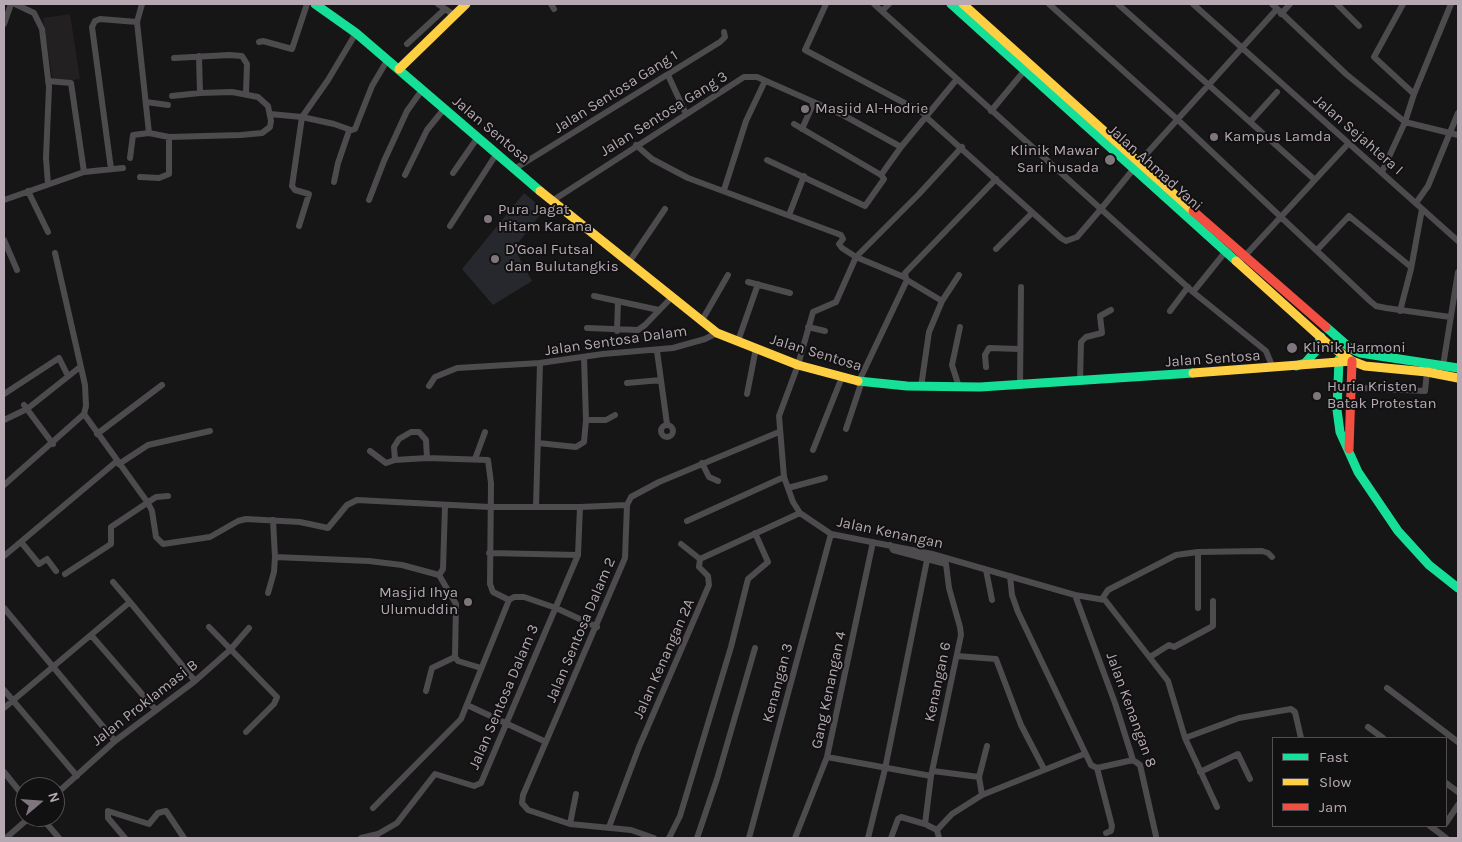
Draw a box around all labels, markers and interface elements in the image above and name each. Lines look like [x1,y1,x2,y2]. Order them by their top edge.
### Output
street label: Jalan Sentosa Gang 1 [551,47,681,137]
street label: Jalan Sentosa Gang 3 [597,68,731,160]
street label: Jalan Sejahtera I [1309,91,1407,179]
street label: Jalan Sentosa [449,93,533,167]
place label: Masjid Al-Hodrie [815,100,928,118]
marker: Masjid Al-Hodrie [799,103,811,115]
street label: Jalan Ahmad Yani [1104,121,1206,215]
place label: Kampus Lamda [1224,128,1331,146]
marker: Kampus Lamda [1208,131,1220,143]
place label: Klinik Mawar Sari husada [1010,142,1099,177]
marker: Klinik Mawar Sari husada [1103,153,1117,167]
place label: Pura Jagat Hitam Karana [498,201,592,236]
marker: Pura Jagat Hitam Karana [482,213,494,225]
place label: D'Goal Futsal dan Bulutangkis [505,241,619,276]
marker: D'Goal Futsal dan Bulutangkis [489,253,501,265]
street label: Jalan Sentosa Dalam [544,322,688,360]
street label: Jalan Sentosa [768,330,864,376]
place label: Klinik Harmoni [1303,339,1406,357]
marker: Klinik Harmoni [1285,341,1299,355]
street label: Jalan Sentosa [1165,347,1261,371]
place label: Huria Kristen Batak Protestan [1327,378,1437,413]
marker: Huria Kristen Batak Protestan [1311,390,1323,402]
street label: Jalan Kenangan [835,513,945,553]
street label: Jalan Sentosa Dalam 2 [542,555,620,705]
place label: Masjid Ihya Ulumuddin [379,584,458,619]
marker: Masjid Ihya Ulumuddin [462,596,474,608]
street label: Jalan Kenangan 2A [630,596,698,722]
street label: Jalan Sentosa Dalam 3 [465,622,543,772]
street label: Gang Kenangan 4 [808,629,850,751]
street label: Kenangan 6 [921,640,955,724]
street label: Kenangan 3 [759,641,797,725]
street label: Jalan Kenangan 8 [1102,650,1160,770]
street label: Jalan Proklamasi B [88,656,202,750]
legend [1272,737,1447,827]
text: Fast [1319,748,1348,766]
text: Slow [1319,773,1351,791]
north arrow [15,777,65,827]
text: N [44,790,63,805]
text: Jam [1319,798,1347,816]

